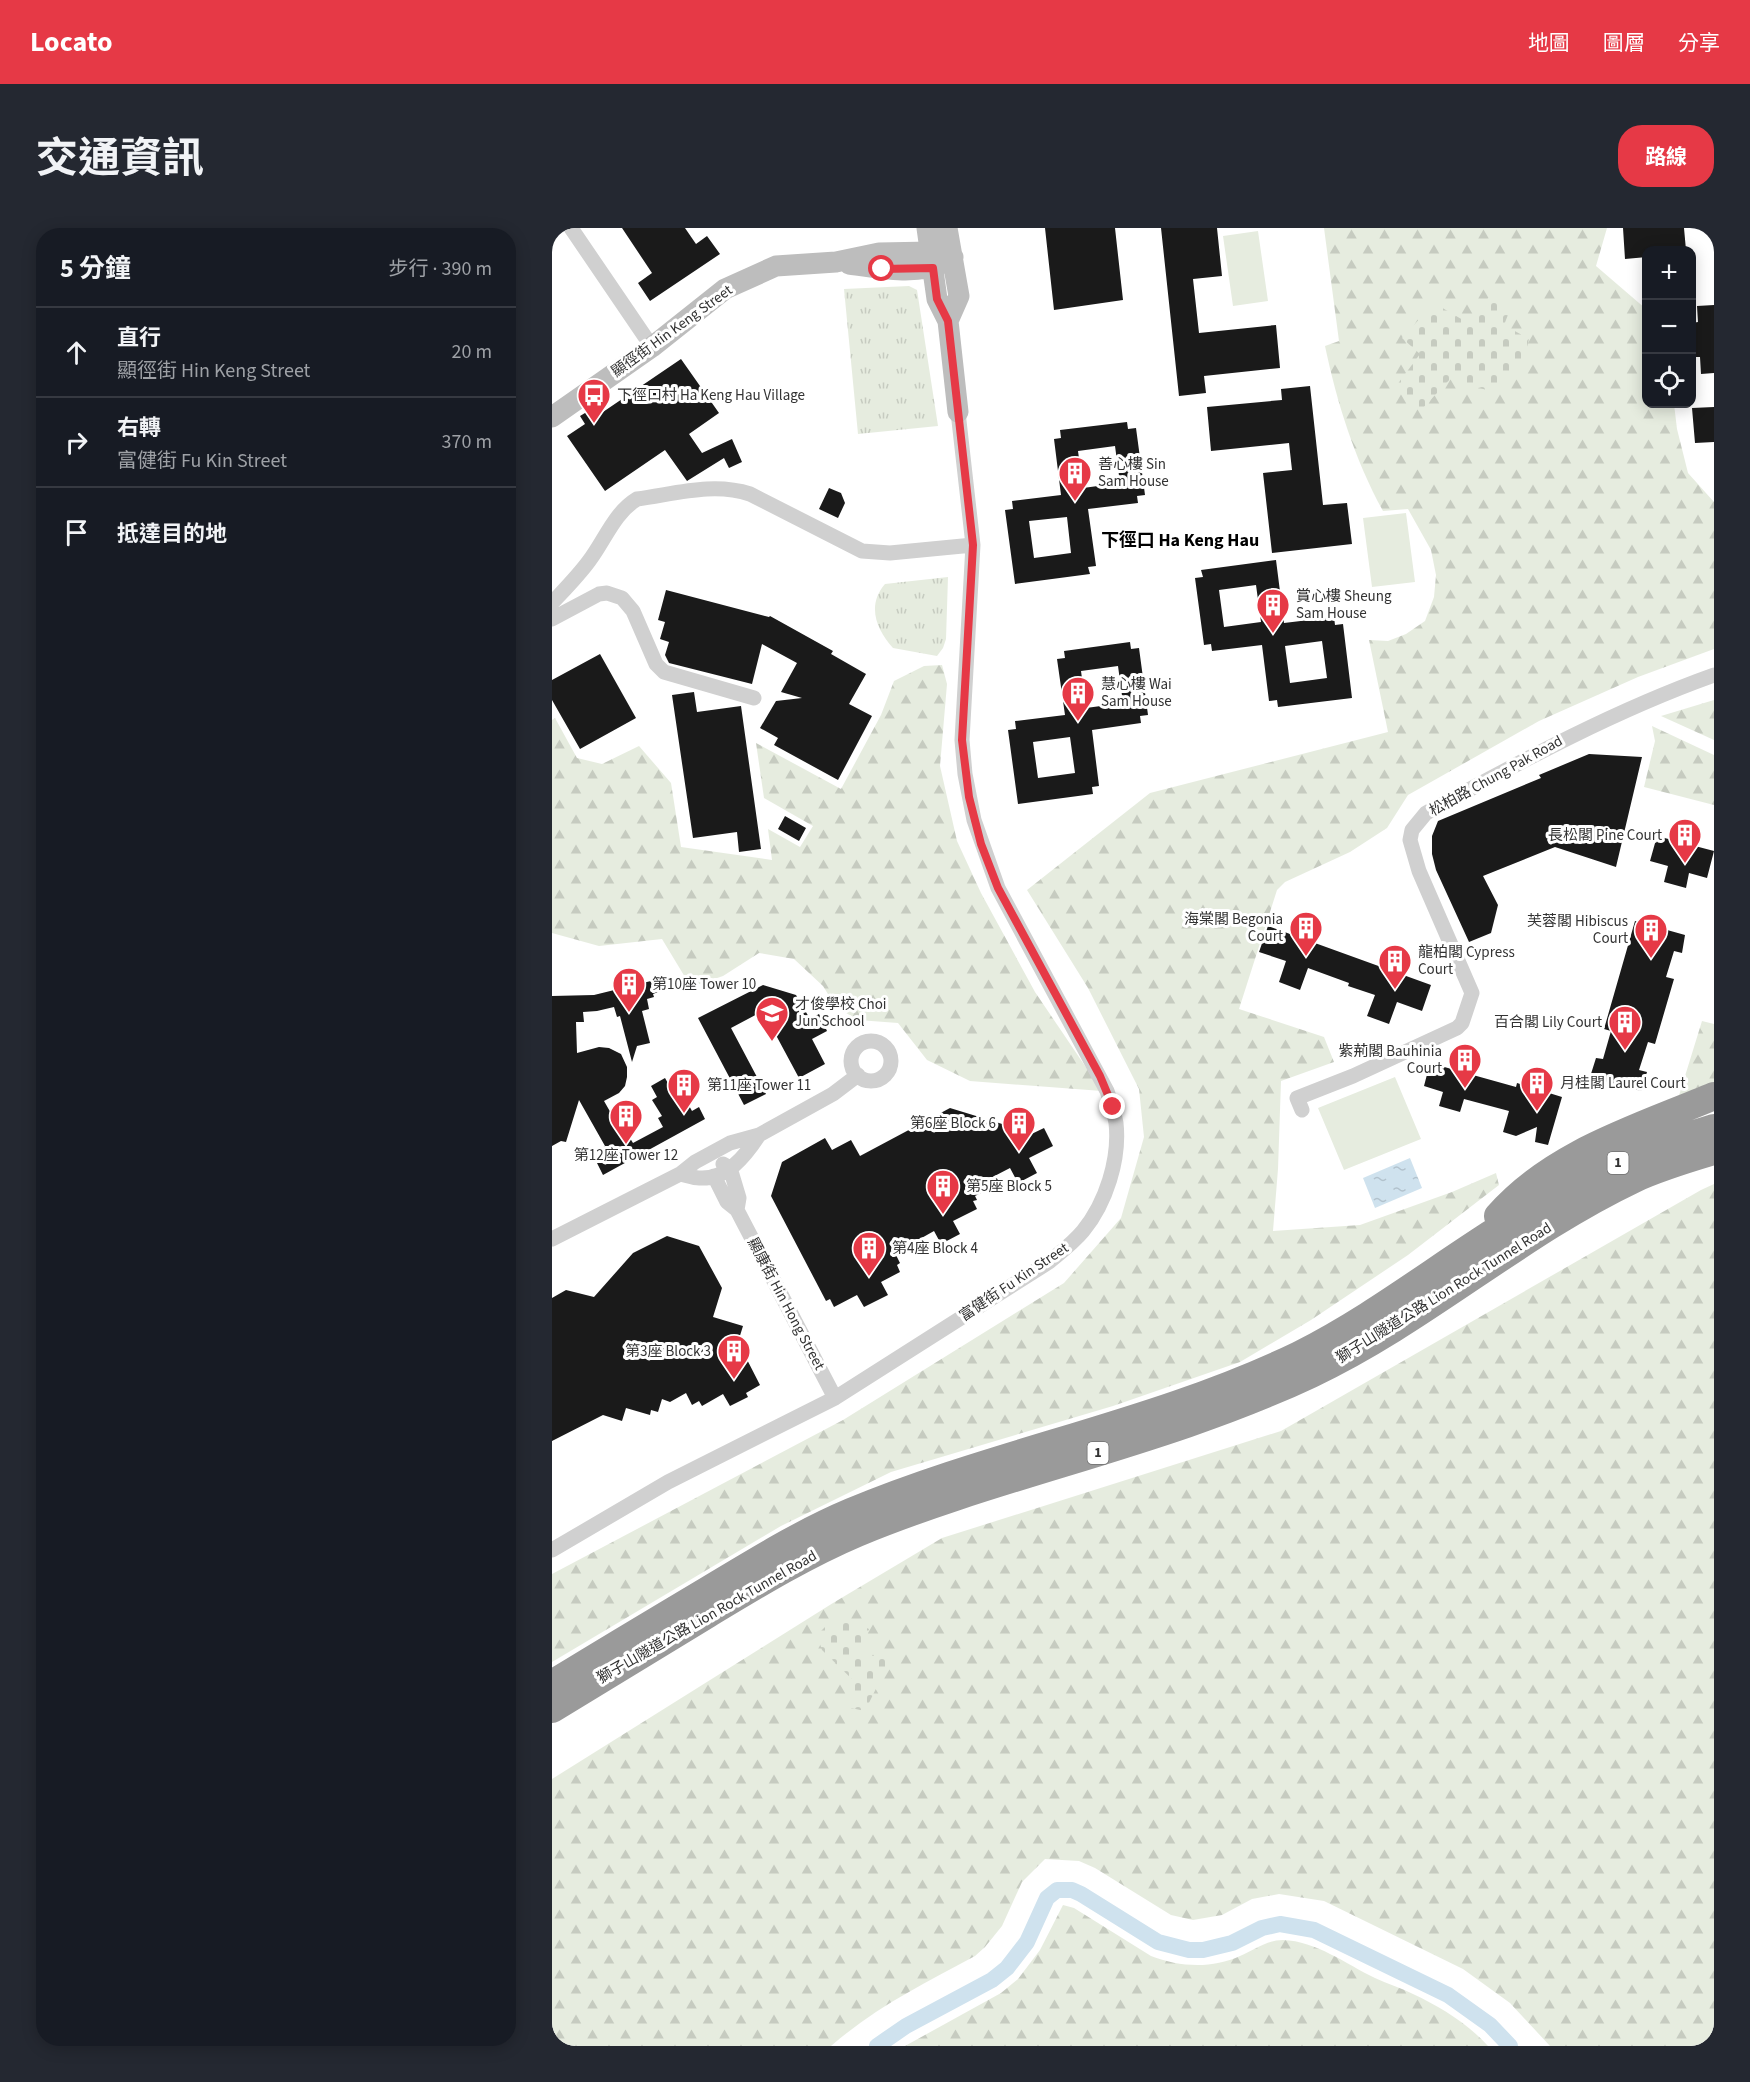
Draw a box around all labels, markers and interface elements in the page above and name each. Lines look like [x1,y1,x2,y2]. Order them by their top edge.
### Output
text: Locato [30,22,112,62]
text: 地圖 [1528,28,1570,58]
text: 圖層 [1603,28,1645,58]
text: 分享 [1678,28,1720,58]
button: 路線 [1618,125,1714,187]
text: 交通資訊 [36,129,204,189]
map controls [1642,246,1696,408]
button: + [1642,246,1696,300]
text: 5 分鐘 [60,250,131,287]
text: 步行 · 390 m [389,255,492,283]
route start [868,255,894,281]
street label: 顯徑街 Hin Keng Street [607,280,737,382]
button: − [1642,300,1696,354]
text: 直行 [117,322,161,354]
icon: ahead [60,336,93,369]
text: 20 m [452,338,492,366]
button: locate [1642,354,1696,408]
text: 顯徑街 Hin Keng Street [117,357,310,385]
bus stop icon: 下徑口村 Ha Keng Hau Village [576,377,612,424]
place label: 下徑口村 Ha Keng Hau Village [617,385,805,406]
text: 右轉 [117,412,161,444]
icon: right [60,426,93,459]
text: 370 m [442,428,492,456]
text: 富健街 Fu Kin Street [117,447,287,475]
place label: 善心樓 Sin Sam House [1098,454,1169,492]
building icon: 善心樓 Sin Sam House [1057,455,1093,502]
icon: arrive [60,516,93,549]
text: 抵達目的地 [117,518,227,550]
district label: 下徑口 Ha Keng Hau [1101,528,1259,553]
place label: 賞心樓 Sheung Sam House [1296,586,1392,624]
building icon: 賞心樓 Sheung Sam House [1255,587,1291,634]
place label: 慧心樓 Wai Sam House [1101,674,1172,712]
building icon: 慧心樓 Wai Sam House [1060,675,1096,722]
street label: 松柏路 Chung Pak Road [1425,731,1567,821]
building icon: 長松閣 Pine Court [1667,817,1703,864]
place label: 長松閣 Pine Court [1548,825,1662,846]
place label: 海棠閣 Begonia Court [1184,909,1283,947]
building icon: 海棠閣 Begonia Court [1288,910,1324,957]
place label: 芙蓉閣 Hibiscus Court [1527,911,1628,949]
building icon: 芙蓉閣 Hibiscus Court [1633,912,1669,959]
place label: 龍柏閣 Cypress Court [1418,942,1515,980]
building icon: 龍柏閣 Cypress Court [1377,943,1413,990]
building icon: 第10座 Tower 10 [611,966,647,1013]
place label: 第10座 Tower 10 [652,974,756,995]
place label: 才俊學校 Choi Jun School [795,994,887,1032]
school or university icon: 才俊學校 Choi Jun School [754,995,790,1042]
building icon: 百合閣 Lily Court [1607,1004,1643,1051]
place label: 百合閣 Lily Court [1494,1012,1602,1033]
place label: 紫荊閣 Bauhinia Court [1338,1041,1442,1079]
building icon: 紫荊閣 Bauhinia Court [1447,1042,1483,1089]
building icon: 月桂閣 Laurel Court [1519,1065,1555,1112]
building icon: 第11座 Tower 11 [666,1067,702,1114]
place label: 月桂閣 Laurel Court [1560,1073,1685,1094]
place label: 第11座 Tower 11 [707,1075,811,1096]
route end [1099,1093,1125,1119]
building icon: 第12座 Tower 12 [608,1098,644,1145]
building icon: 第6座 Block 6 [1001,1105,1037,1152]
place label: 第6座 Block 6 [910,1113,996,1134]
place label: 第12座 Tower 12 [574,1145,678,1166]
road number: 1 [1608,1152,1628,1174]
building icon: 第5座 Block 5 [925,1168,961,1215]
place label: 第5座 Block 5 [966,1176,1052,1197]
street label: 獅子山隧道公路 Lion Rock Tunnel Road [1332,1218,1556,1368]
building icon: 第4座 Block 4 [851,1230,887,1277]
street label: 顯康街 Hin Hong Street [742,1234,830,1374]
place label: 第4座 Block 4 [892,1238,978,1259]
street label: 富健街 Fu Kin Street [955,1238,1073,1326]
building icon: 第3座 Block 3 [716,1333,752,1380]
place label: 第3座 Block 3 [625,1341,711,1362]
road number: 1 [1088,1442,1108,1464]
street label: 獅子山隧道公路 Lion Rock Tunnel Road [593,1545,821,1689]

